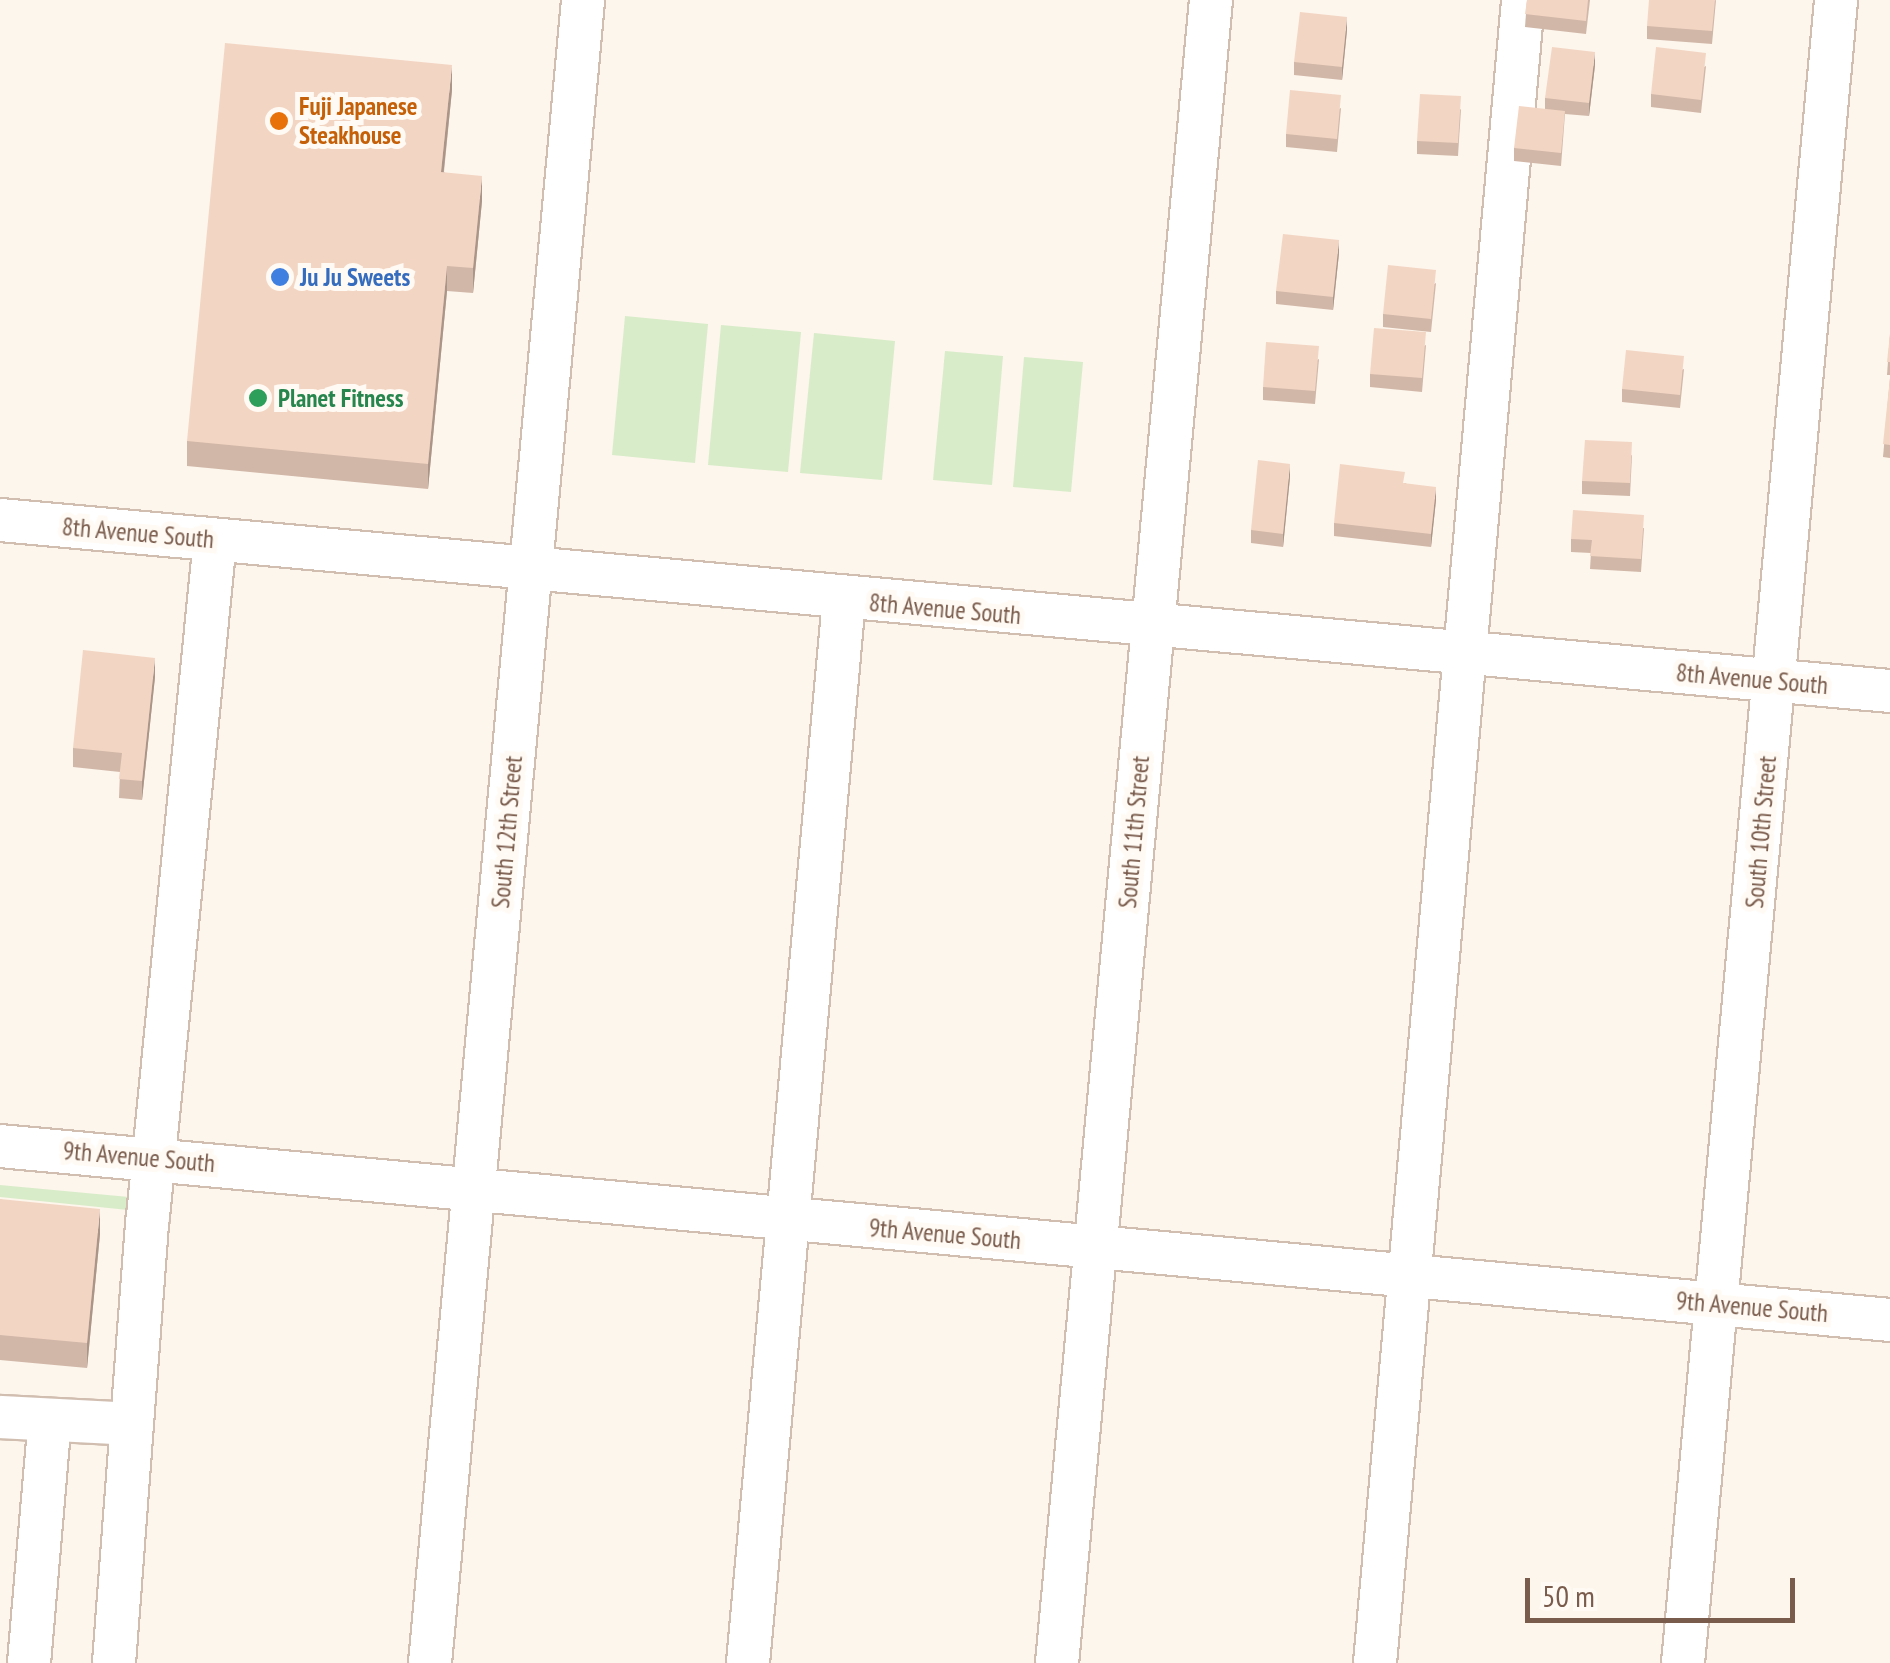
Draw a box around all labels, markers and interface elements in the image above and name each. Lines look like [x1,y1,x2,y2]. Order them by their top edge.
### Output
place label: Fuji Japanese Steakhouse [299,92,417,151]
marker: Fuji Japanese Steakhouse [268,110,290,132]
place label: Ju Ju Sweets [300,262,410,292]
marker: Ju Ju Sweets [269,266,291,288]
place label: Planet Fitness [278,383,403,413]
marker: Planet Fitness [247,387,269,409]
street label: 8th Avenue South [60,511,216,555]
street label: 8th Avenue South [867,587,1023,631]
street label: 8th Avenue South [1674,657,1830,701]
street label: South 12th Street [485,755,529,909]
street label: South 11th Street [1112,755,1156,909]
street label: South 10th Street [1739,755,1783,909]
street label: 9th Avenue South [61,1135,217,1179]
street label: 9th Avenue South [867,1212,1023,1256]
street label: 9th Avenue South [1674,1285,1830,1329]
scale bar [1530,1558,1800,1620]
text: 50 m [1542,1576,1595,1615]

